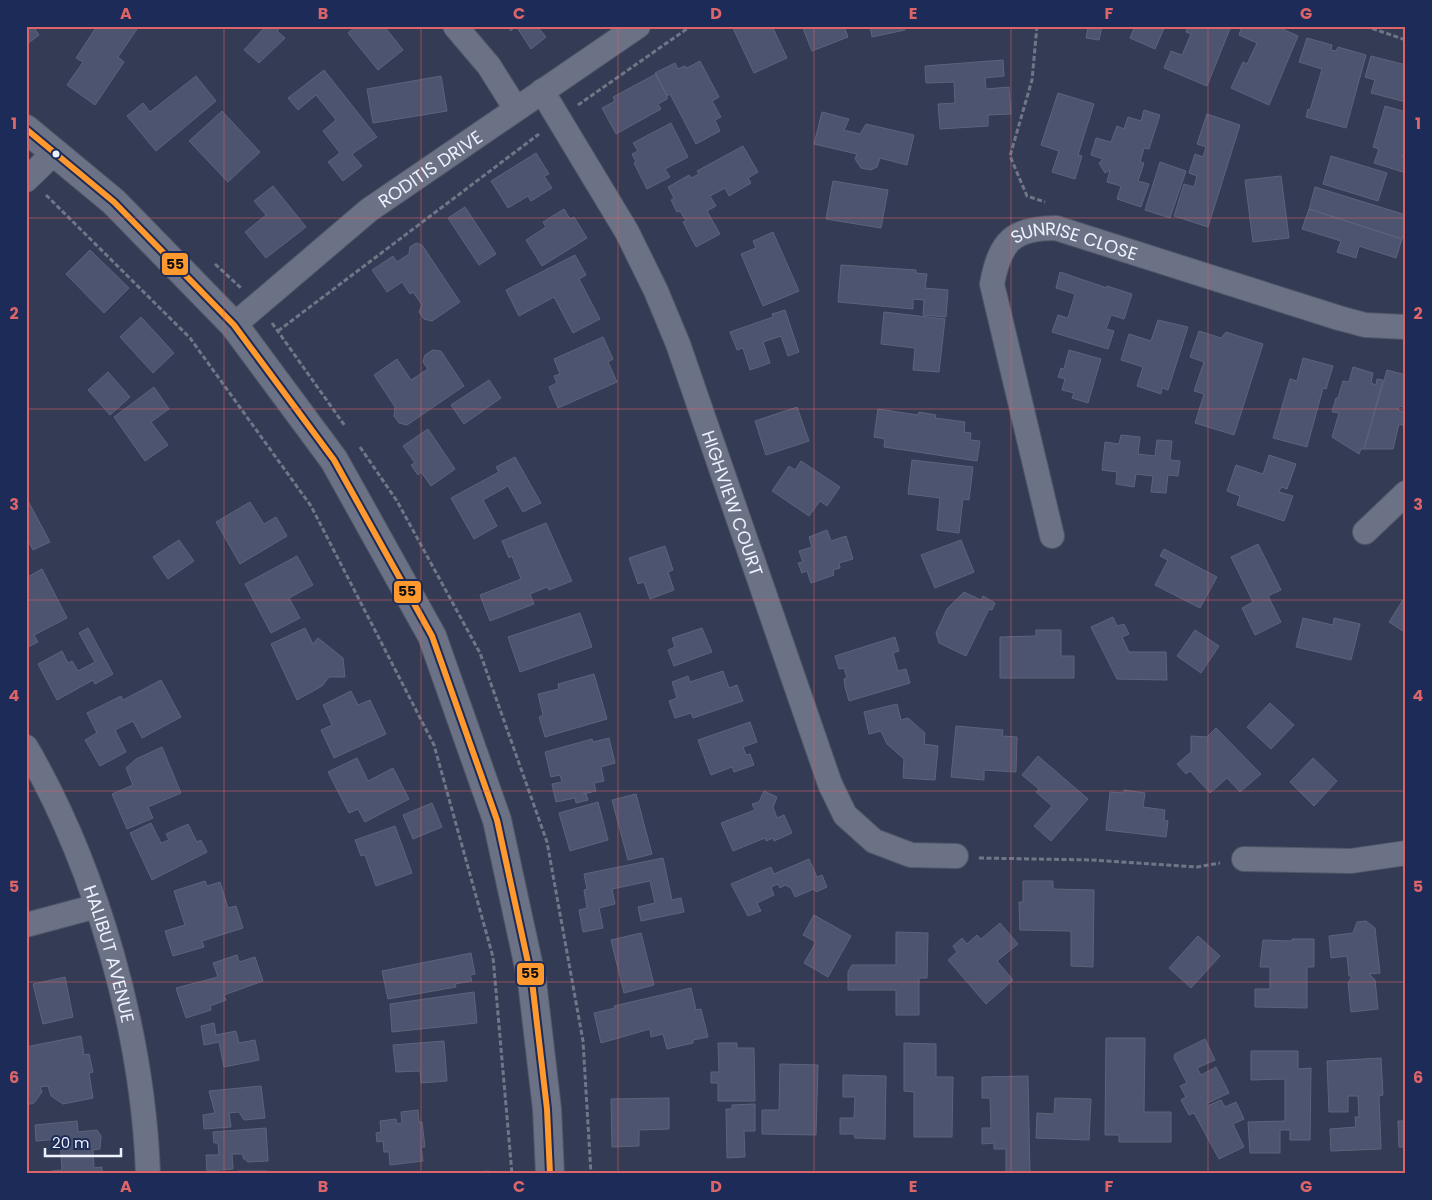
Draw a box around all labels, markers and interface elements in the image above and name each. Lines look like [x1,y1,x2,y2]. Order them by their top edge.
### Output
text: A [120,2,132,25]
text: B [318,2,328,25]
text: C [513,2,525,25]
text: D [710,2,722,25]
text: E [909,2,917,25]
text: F [1105,2,1114,25]
text: G [1300,2,1312,25]
text: 1 [11,112,17,135]
text: 1 [1415,112,1421,135]
street label: RODITIS DRIVE [373,124,487,213]
unlabelled marker [51,149,61,159]
street label: SUNRISE CLOSE [1005,215,1141,266]
line badge: 55 [161,252,189,276]
text: 55 [166,254,184,274]
text: 2 [9,302,19,325]
text: 2 [1413,302,1423,325]
street label: HIGHVIEW COURT [696,427,770,579]
text: 3 [9,493,19,516]
text: 3 [1413,493,1423,516]
line badge: 55 [393,580,422,604]
text: 55 [398,581,416,601]
text: 4 [9,684,20,707]
text: 4 [1413,684,1424,707]
text: 5 [9,875,19,898]
text: 5 [1413,875,1423,898]
street label: HALIBUT AVENUE [78,881,141,1025]
line badge: 55 [516,962,545,986]
text: 55 [521,963,539,983]
text: 6 [9,1066,19,1089]
text: 6 [1413,1066,1423,1089]
scale bar [45,1125,121,1157]
text: 20 m [52,1132,90,1153]
text: A [120,1175,132,1198]
text: B [318,1175,328,1198]
text: C [513,1175,525,1198]
text: D [710,1175,722,1198]
text: E [909,1175,917,1198]
text: F [1105,1175,1114,1198]
text: G [1300,1175,1312,1198]

